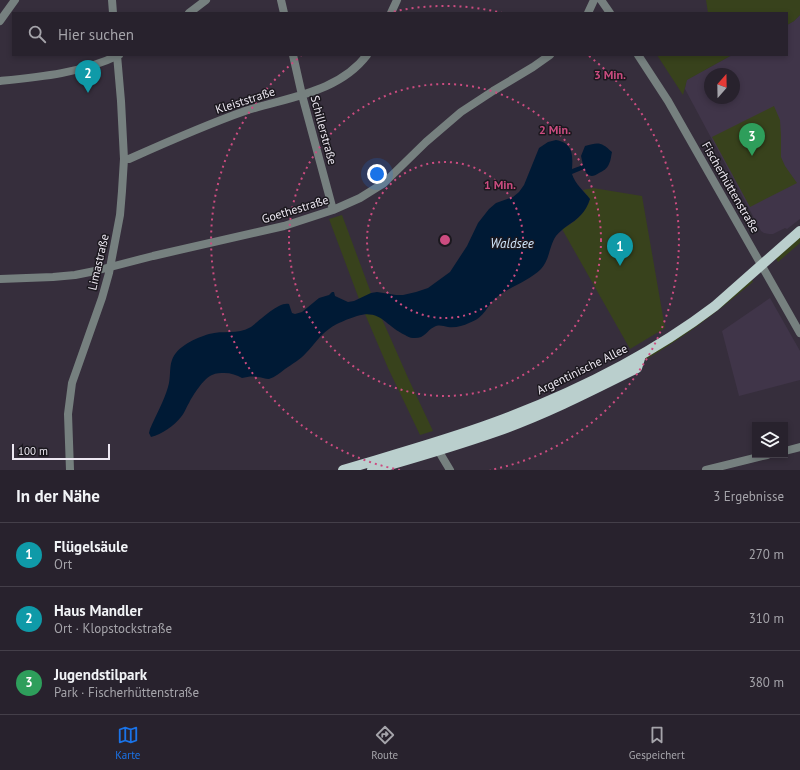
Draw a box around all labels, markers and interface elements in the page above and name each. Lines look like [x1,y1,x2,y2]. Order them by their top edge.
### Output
search box [12,12,788,56]
icon: search [26,23,48,45]
text: Hier suchen [58,25,134,44]
pin: 2 [75,60,101,93]
text: 3 Min. [594,67,626,82]
north arrow [704,68,740,104]
street label: Kleiststraße [213,83,277,117]
street label: Schillerstraße [308,94,340,166]
text: 2 Min. [539,122,571,137]
pin: 3 [739,123,765,156]
street label: Fischerhüttenstraße [699,139,763,235]
your location [367,164,387,184]
text: 1 Min. [484,177,516,192]
street label: Goethestraße [260,192,330,226]
street label: Limastraße [84,232,112,292]
centre of rings [438,233,452,247]
pin: 1 [607,233,633,266]
water label: Waldsee [490,235,534,252]
street label: Argentinische Allee [534,340,630,398]
map controls [752,422,788,458]
button: layers [752,422,788,458]
scale bar [12,442,110,461]
text: 100 m [18,444,48,458]
text: In der Nähe [16,485,100,507]
text: 3 Ergebnisse [713,488,784,505]
text: Flügelsäule [54,537,128,556]
text: 1 [25,546,33,563]
text: 270 m [749,546,784,563]
text: Ort [54,556,72,573]
text: Haus Mandler [54,601,142,620]
text: 2 [25,610,33,627]
text: 310 m [749,610,784,627]
text: Ort · Klopstockstraße [54,620,172,637]
text: Jugendstilpark [54,665,147,684]
text: 3 [25,674,33,691]
text: 380 m [749,674,784,691]
text: Park · Fischerhüttenstraße [54,684,199,701]
tab: Karte [115,724,140,762]
tab: Route [371,724,398,762]
tab: Gespeichert [629,724,685,762]

